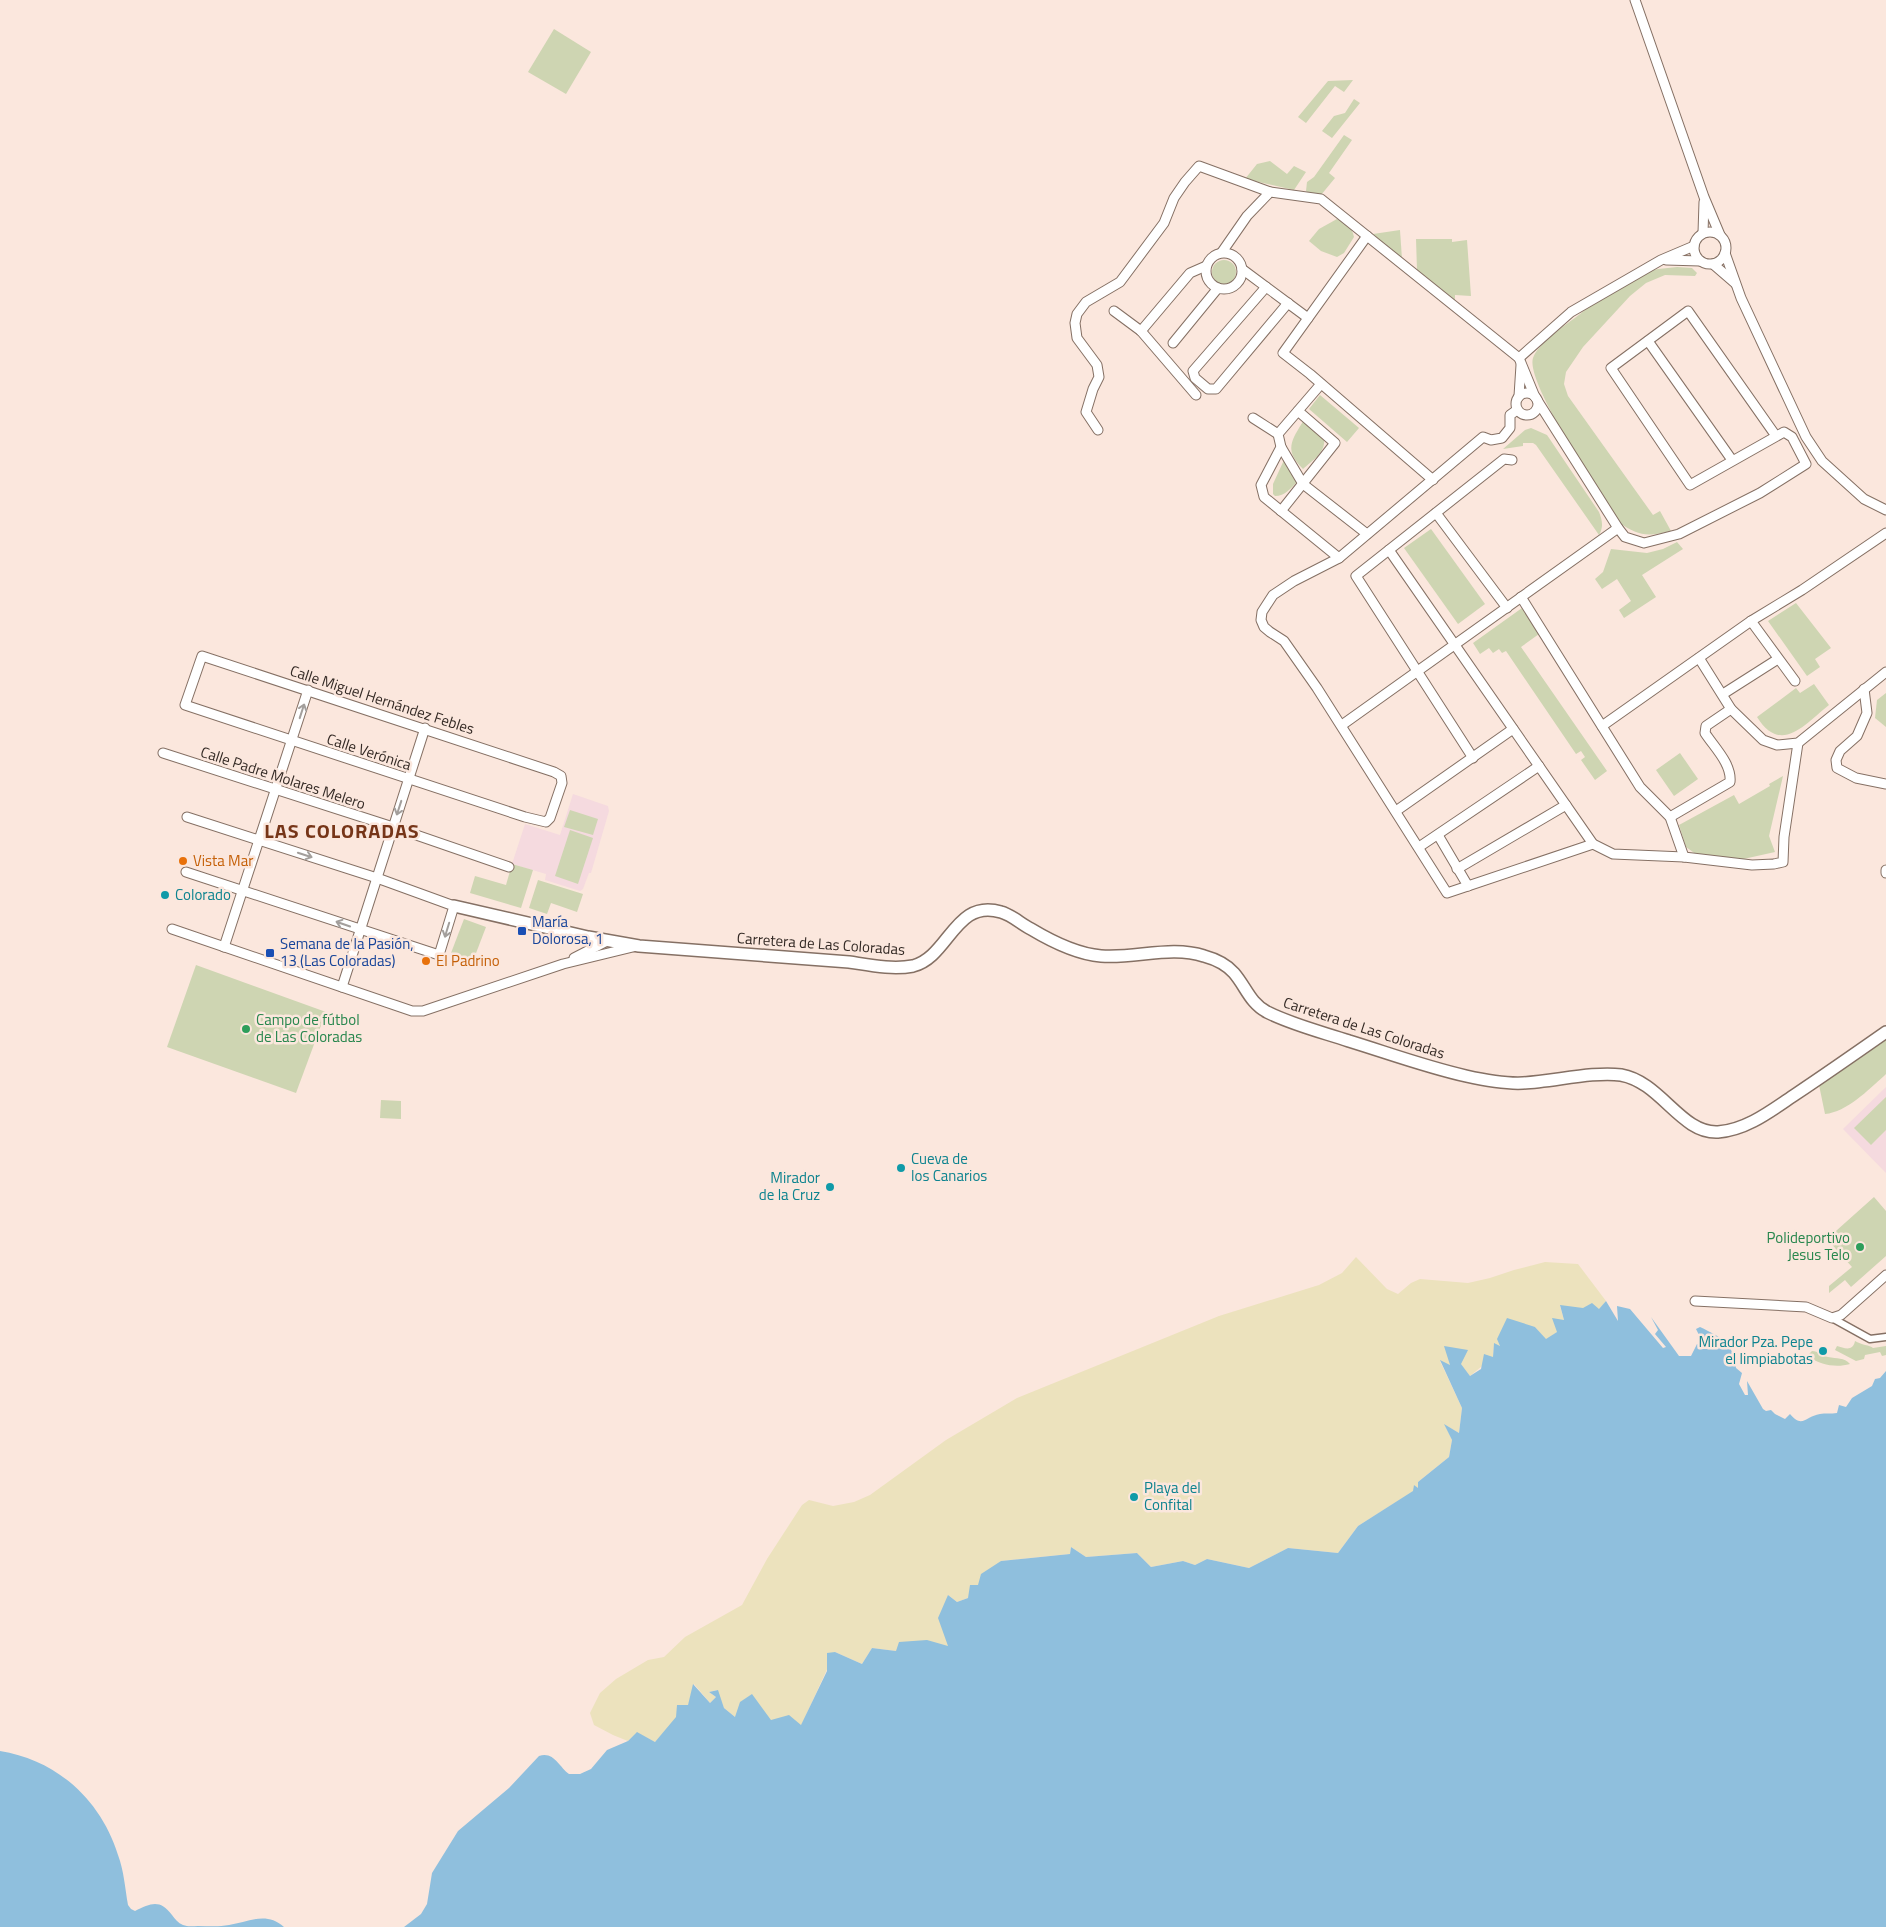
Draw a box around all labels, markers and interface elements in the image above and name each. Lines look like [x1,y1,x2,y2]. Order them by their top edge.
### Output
street label: Calle Miguel Hernández Febles [287,659,477,740]
one-way arrow [297,704,307,720]
street label: Calle Verónica [324,727,415,776]
street label: Calle Padre Molares Melero [198,740,369,815]
one-way arrow [394,800,403,816]
district label: LAS COLORADAS [264,815,420,846]
place label: Vista Mar [193,849,253,872]
one-way arrow [297,851,313,861]
marker: Vista Mar [177,855,189,867]
place label: Colorado [175,883,231,906]
marker: Colorado [159,889,171,901]
place label: María Dolorosa, 1 [532,910,603,950]
one-way arrow [335,918,351,928]
one-way arrow [441,922,451,938]
marker: María Dolorosa, 1 [516,925,528,937]
street label: Carretera de Las Coloradas [736,926,906,961]
place label: Semana de la Pasión, 13 (Las Coloradas) [280,932,414,972]
marker: Semana de la Pasión, 13 (Las Coloradas) [264,947,276,959]
place label: El Padrino [436,949,500,972]
marker: El Padrino [420,955,432,967]
street label: Carretera de Las Coloradas [1280,991,1448,1065]
place label: Campo de fútbol de Las Coloradas [256,1008,362,1048]
marker: Campo de fútbol de Las Coloradas [240,1023,252,1035]
place label: Cueva de los Canarios [911,1147,987,1187]
marker: Cueva de los Canarios [895,1162,907,1174]
place label: Mirador de la Cruz [759,1166,820,1206]
marker: Mirador de la Cruz [824,1181,836,1193]
place label: Polideportivo Jesus Telo [1766,1226,1850,1266]
marker: Polideportivo Jesus Telo [1854,1241,1866,1253]
place label: Mirador Pza. Pepe el limpiabotas [1698,1330,1813,1370]
marker: Mirador Pza. Pepe el limpiabotas [1817,1345,1829,1357]
place label: Playa del Confital [1144,1476,1201,1516]
marker: Playa del Confital [1128,1491,1140,1503]

